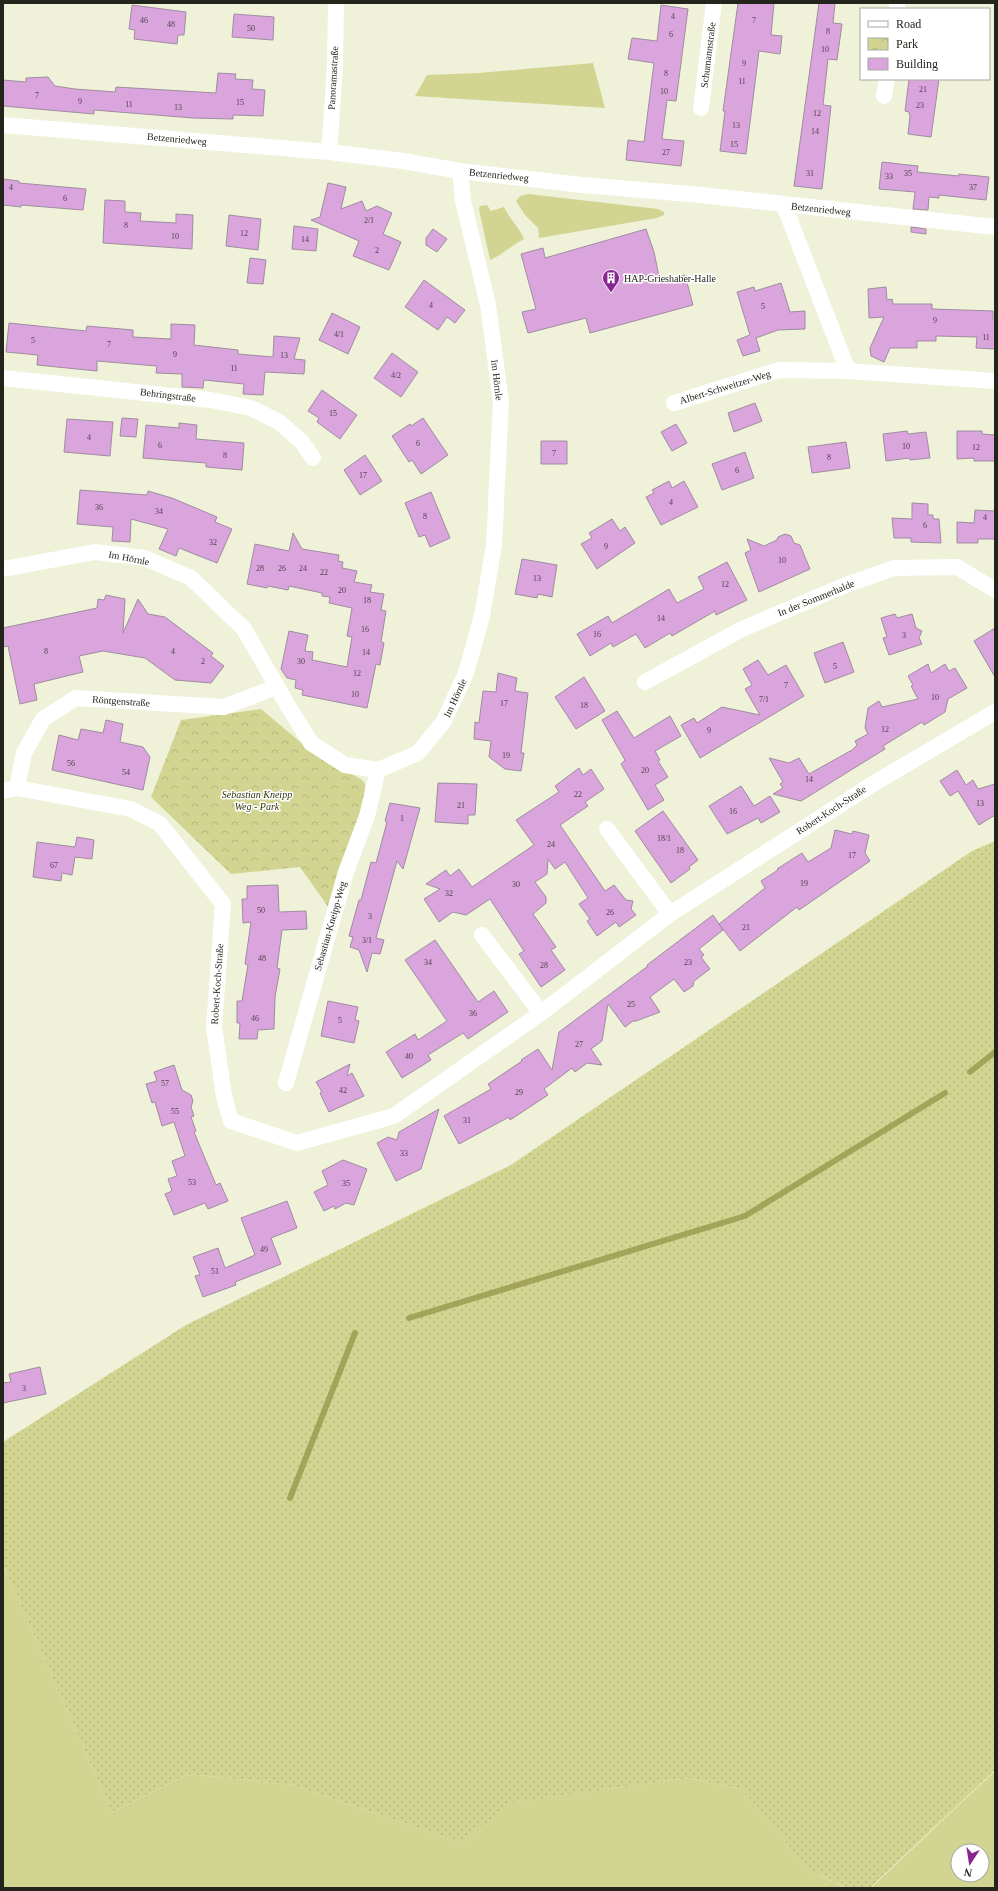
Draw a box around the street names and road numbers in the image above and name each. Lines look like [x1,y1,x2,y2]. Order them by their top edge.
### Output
street label: Schumannstraße [699,21,718,88]
street label: Panoramastraße [326,45,340,110]
street label: Betzenriedweg [147,131,207,147]
street label: Betzenriedweg [469,166,529,184]
street label: Betzenriedweg [791,200,851,218]
street label: Im Hörnle [489,359,505,402]
street label: Albert-Schweitzer-Weg [678,368,772,406]
street label: Behringstraße [139,386,197,404]
street label: Im Hörnle [108,549,151,567]
street label: In der Sommerhalde [776,577,856,618]
street label: Im Hörnle [441,676,469,719]
street label: Röntgenstraße [92,693,151,709]
street label: Robert-Koch-Straße [794,783,868,837]
street label: Sebastian-Kneipp-Weg [312,880,348,972]
street label: Robert-Koch-Straße [209,943,225,1025]

